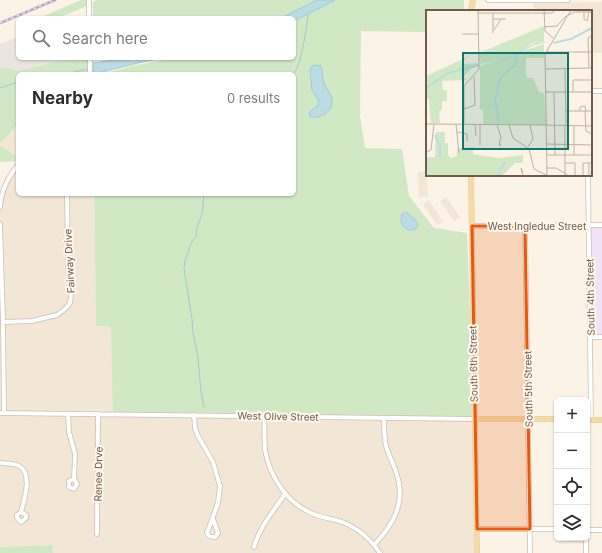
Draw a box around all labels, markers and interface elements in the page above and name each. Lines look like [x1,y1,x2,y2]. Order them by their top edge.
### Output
inset map [426,10,592,176]
search box [16,16,296,60]
icon: search [30,27,52,49]
text: Search here [62,29,148,48]
text: Nearby [32,88,93,108]
text: 0 results [227,90,280,106]
street label: West Ingledue Street [488,220,587,232]
street label: Fairway Drive [61,228,77,293]
street label: South 4th Street [583,258,597,336]
street label: South 6th Street [466,325,480,402]
street label: South 5th Street [521,350,535,427]
map controls [554,397,590,541]
button: + [554,397,590,433]
street label: West Olive Street [237,409,319,423]
button: − [554,433,590,469]
street label: Renee Drve [92,446,104,502]
button: locate [554,469,590,505]
button: layers [554,505,590,541]

